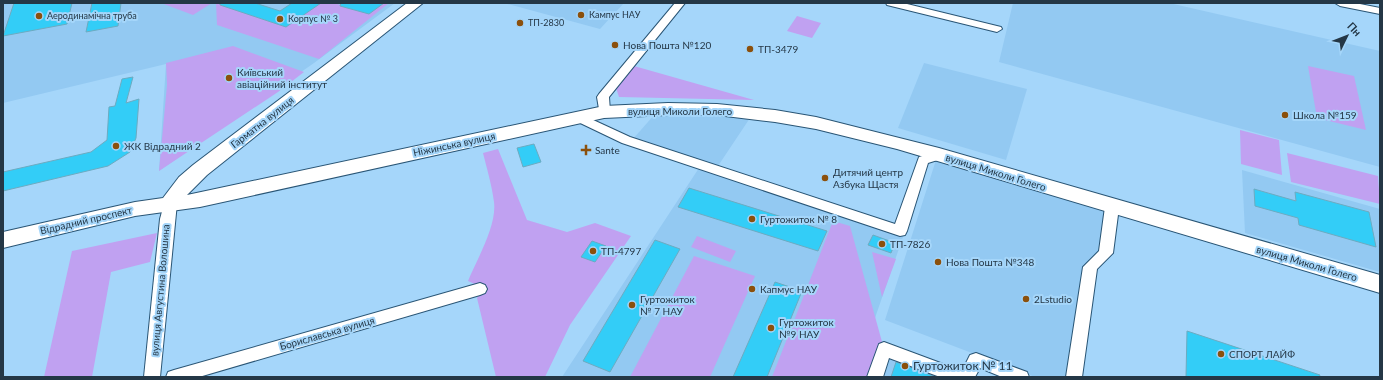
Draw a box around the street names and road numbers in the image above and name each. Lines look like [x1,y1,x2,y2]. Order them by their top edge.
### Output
street label: Гарматна вулиця [228,94,296,150]
street label: вулиця Миколи Голего [628,105,732,117]
street label: Ніжинська вулиця [412,129,496,159]
street label: вулиця Миколи Голего [944,151,1048,193]
street label: Відрадний проспект [39,204,133,236]
street label: вулиця Августина Волошина [148,224,172,356]
street label: вулиця Миколи Голего [1255,243,1359,283]
street label: Бориславська вулиця [278,314,376,352]

